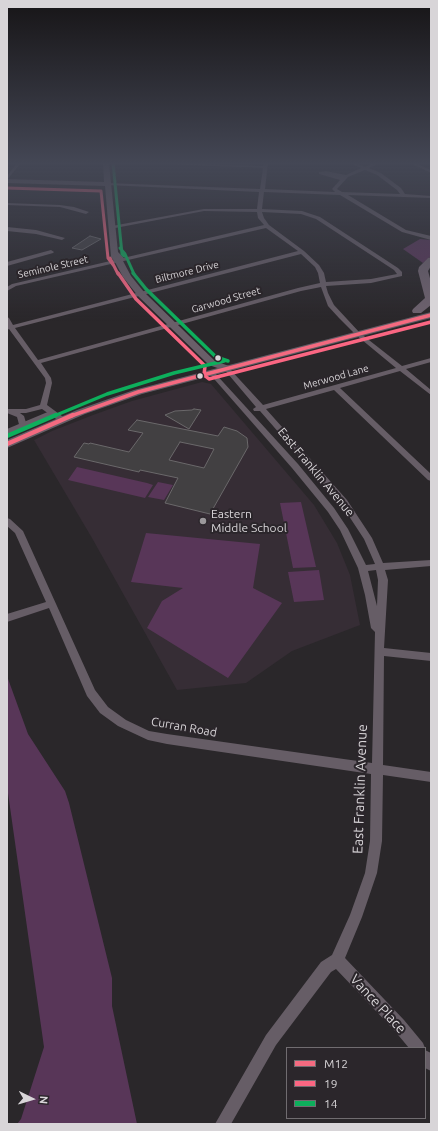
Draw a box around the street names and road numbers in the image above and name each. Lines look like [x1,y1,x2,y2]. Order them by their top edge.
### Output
street label: Seminole Street [17,253,89,281]
street label: Biltmore Drive [154,258,220,286]
street label: Garwood Street [190,284,262,316]
street label: Merwood Lane [302,362,370,392]
street label: East Franklin Avenue [275,425,357,519]
street label: Curran Road [150,714,218,740]
street label: East Franklin Avenue [349,724,371,854]
street label: Vance Place [346,971,410,1037]

